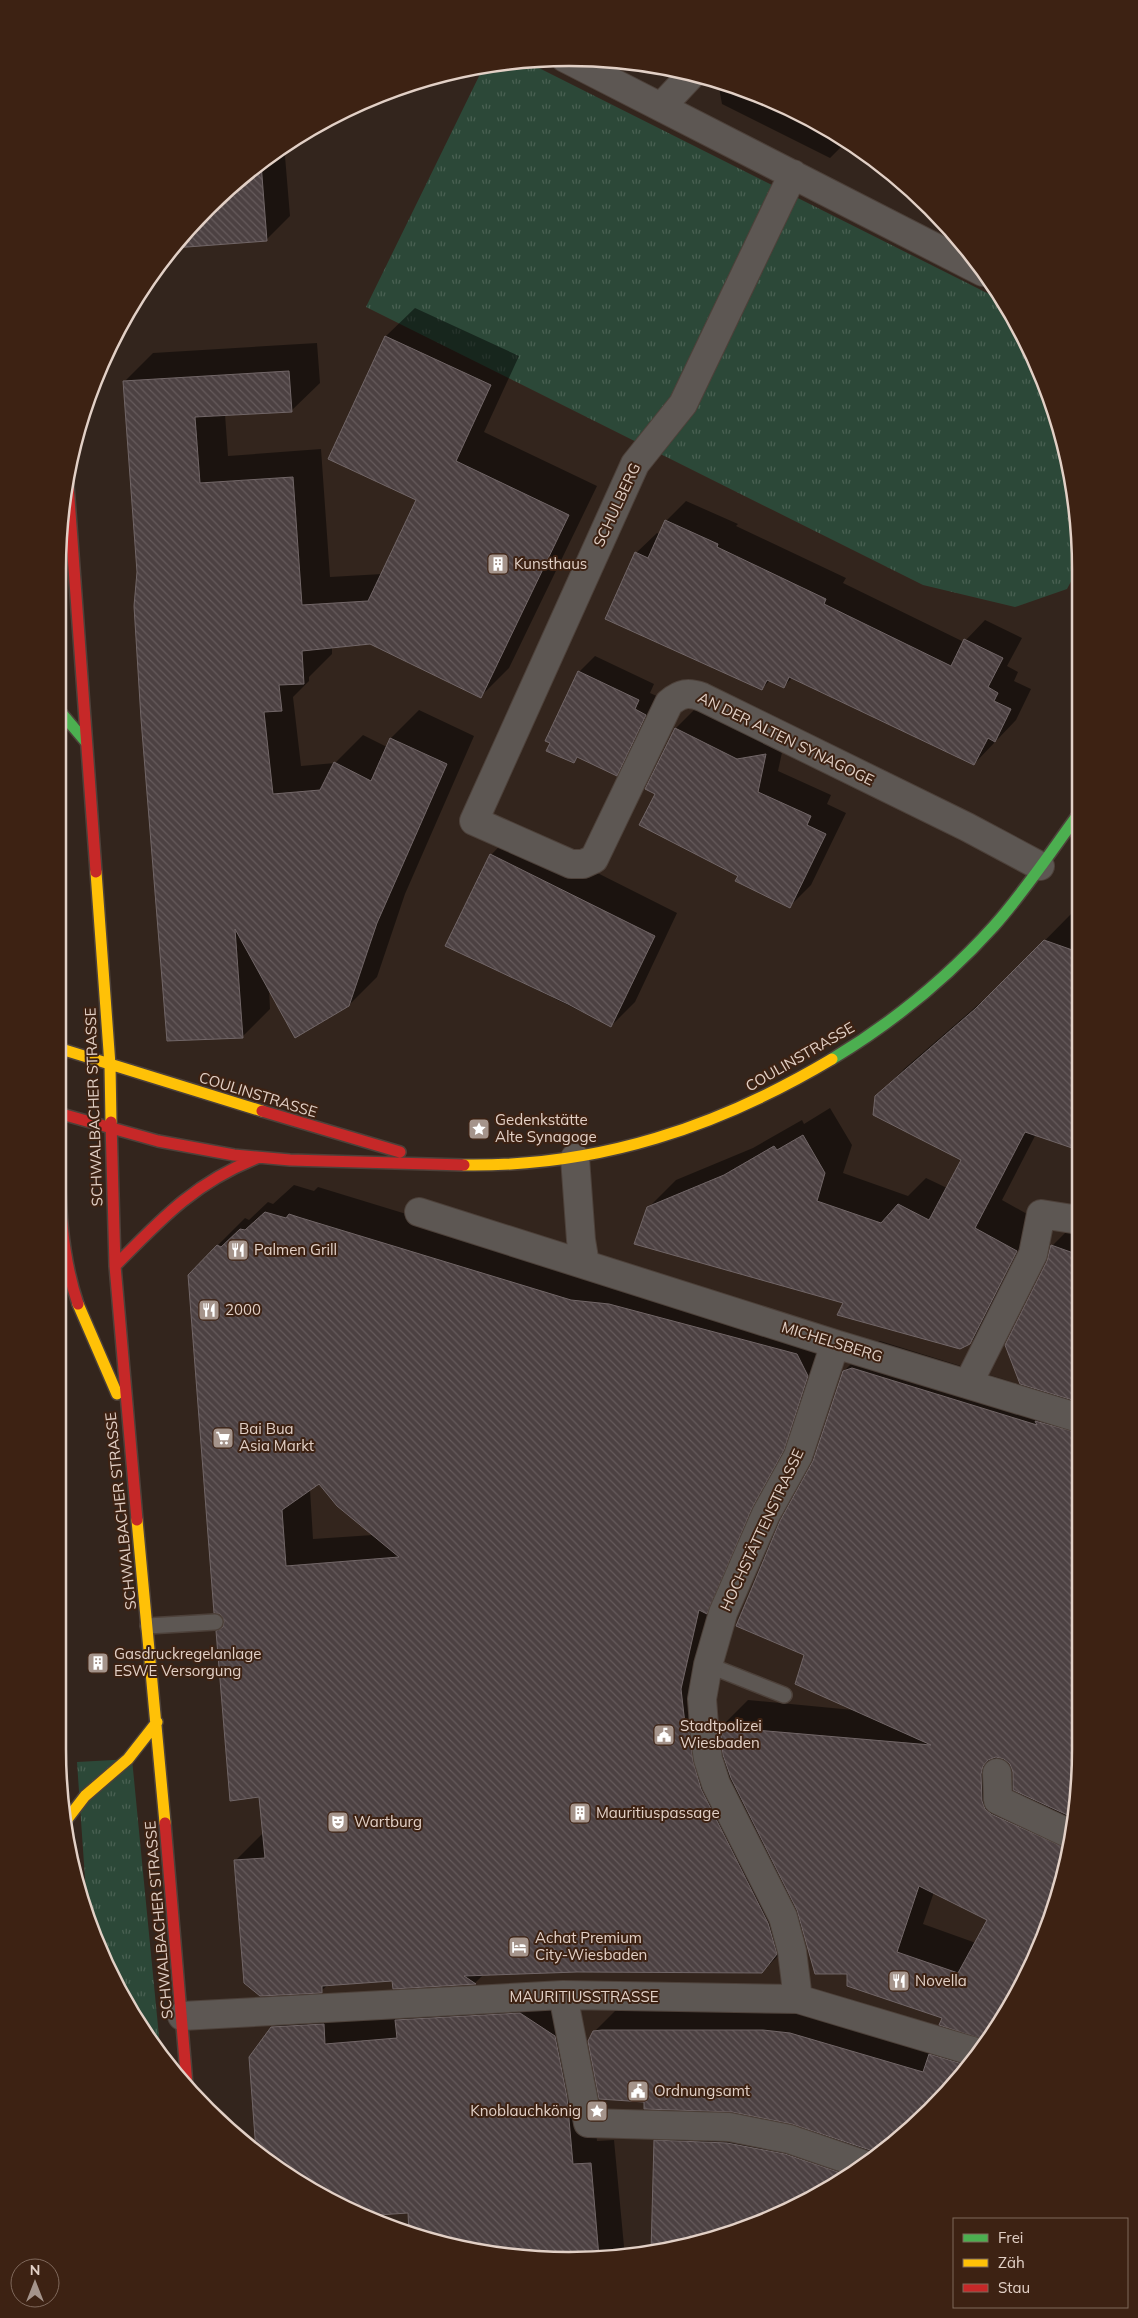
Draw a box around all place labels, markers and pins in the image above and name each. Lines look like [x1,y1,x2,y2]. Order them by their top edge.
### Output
building icon: Kunsthaus [486,552,510,576]
place label: Kunsthaus [514,554,587,573]
place label: Gedenkstätte Alte Synagoge [495,1110,597,1146]
place icon: Gedenkstätte Alte Synagoge [467,1117,491,1141]
restaurant icon: Palmen Grill [226,1238,250,1262]
place label: Palmen Grill [254,1240,337,1259]
restaurant icon: 2000 [197,1298,221,1322]
place label: 2000 [225,1300,261,1319]
place label: Bai Bua Asia Markt [239,1419,314,1455]
supermarket icon: Bai Bua Asia Markt [211,1426,235,1450]
place label: Gasdruckregelanlage ESWE Versorgung [114,1644,262,1680]
building icon: Gasdruckregelanlage ESWE Versorgung [86,1651,110,1675]
place label: Stadtpolizei Wiesbaden [680,1716,762,1752]
public building icon: Stadtpolizei Wiesbaden [652,1723,676,1747]
building icon: Mauritiuspassage [568,1801,592,1825]
place label: Mauritiuspassage [596,1803,720,1822]
theatre icon: Wartburg [326,1810,350,1834]
place label: Wartburg [354,1812,422,1831]
place label: Achat Premium City-Wiesbaden [535,1928,647,1964]
hotel icon: Achat Premium City-Wiesbaden [507,1935,531,1959]
restaurant icon: Novella [887,1969,911,1993]
place label: Novella [915,1971,967,1990]
public building icon: Ordnungsamt [626,2079,650,2103]
place label: Ordnungsamt [654,2081,750,2100]
place icon: Knoblauchkönig [585,2099,609,2123]
place label: Knoblauchkönig [470,2101,581,2120]

